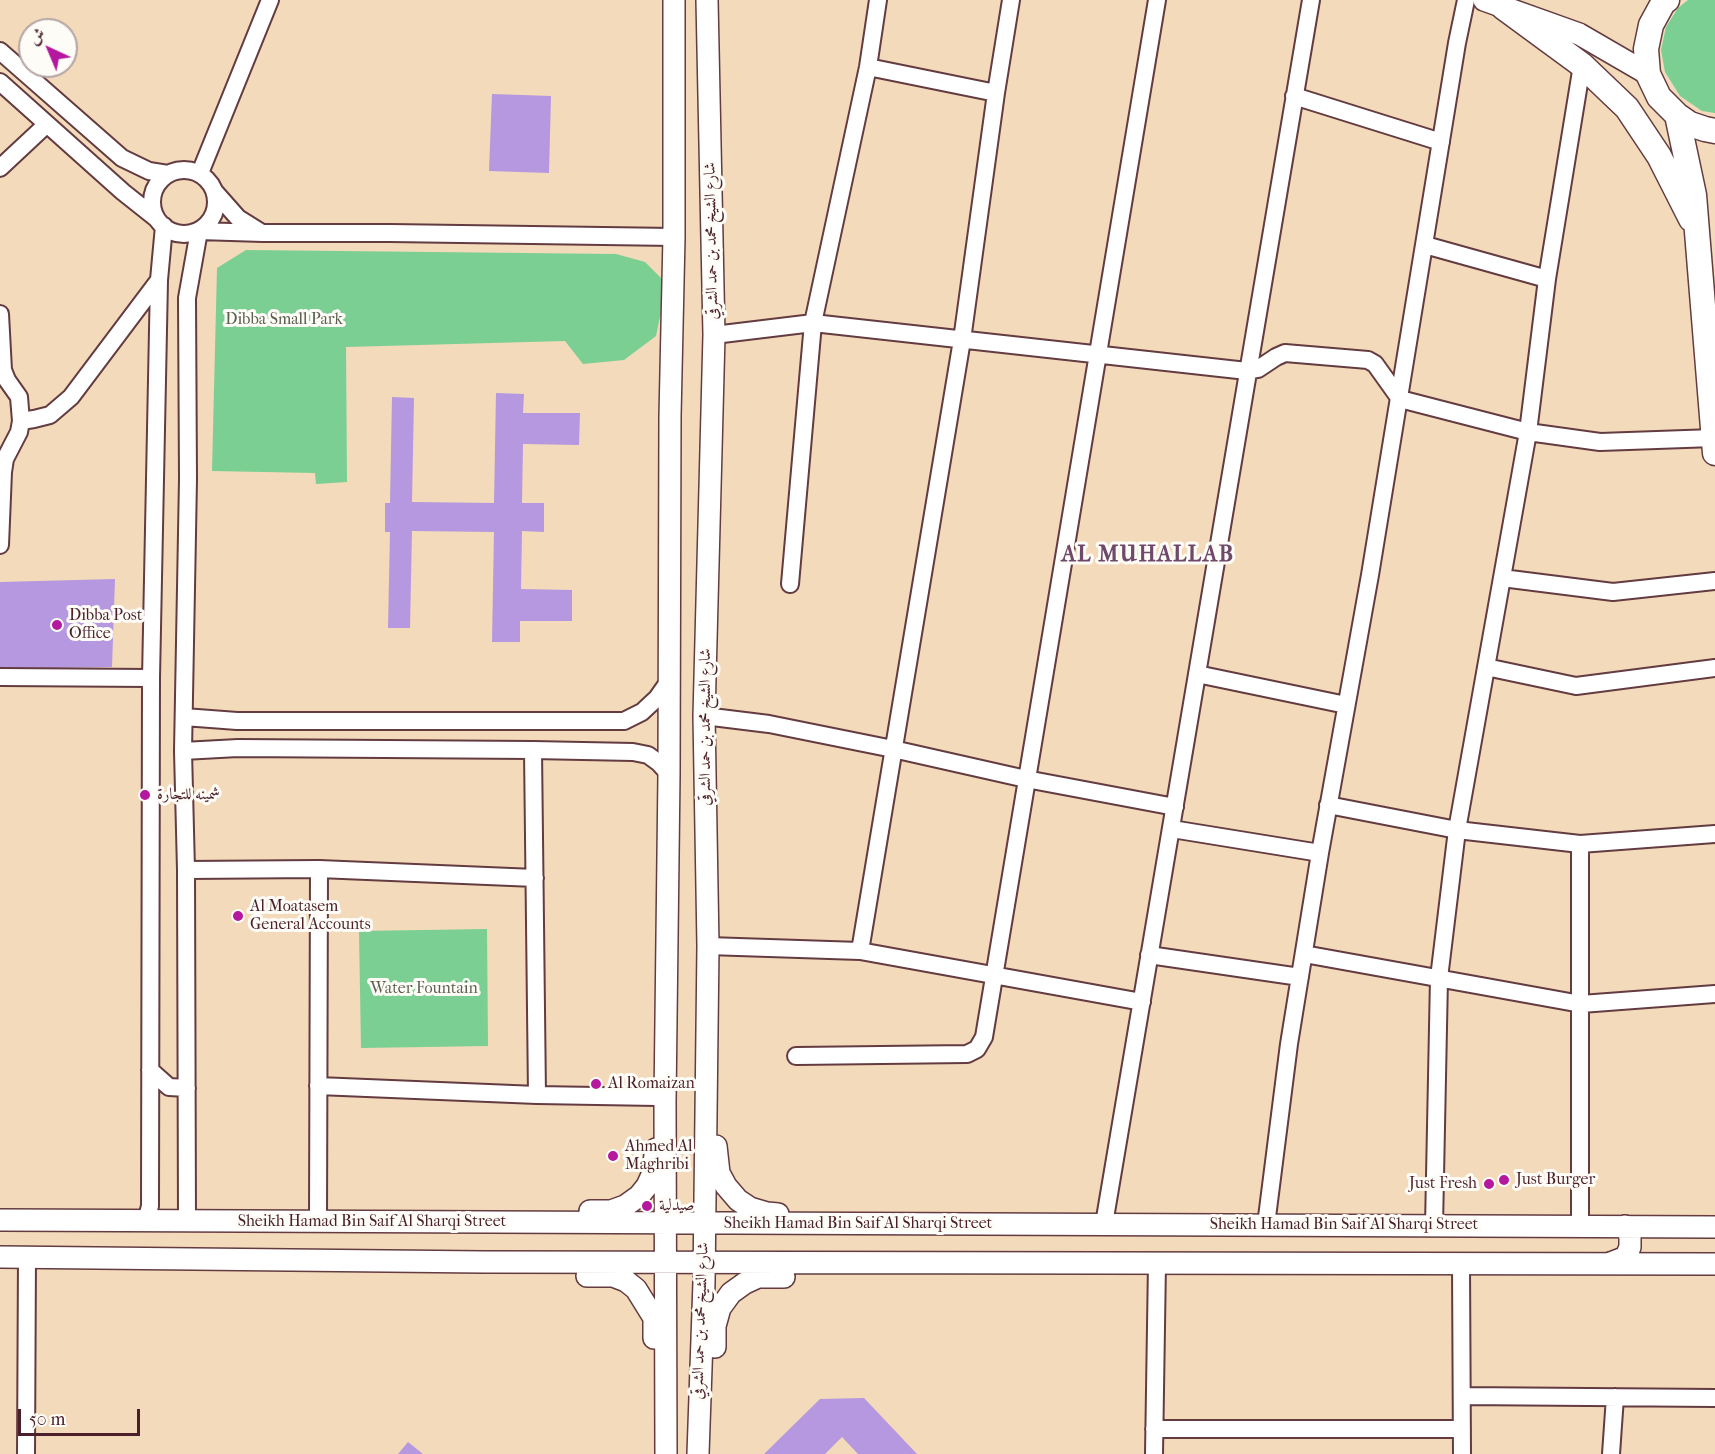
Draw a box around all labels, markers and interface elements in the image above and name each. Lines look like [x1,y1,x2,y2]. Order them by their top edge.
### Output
north arrow [18,18,78,78]
text: ش [24,24,49,48]
street label: شارع الشيخ محمد بن حمد الشرقي [701,162,723,320]
park label: Dibba Small Park [225,310,343,330]
district label: AL MUHALLAB [1061,543,1235,569]
place label: Dibba Post Office [69,606,142,644]
marker: Dibba Post Office [50,618,64,632]
street label: شارع الشيخ محمد بن حمد الشرقي [696,648,716,806]
place label: شمينه للتجارة [157,785,220,805]
marker: شمينه للتجارة [138,788,152,802]
place label: Al Moatasem General Accounts [250,897,371,935]
marker: Al Moatasem General Accounts [231,909,245,923]
park label: Water Fountain [370,979,478,999]
place label: Al Romaizan [608,1074,695,1094]
marker: Al Romaizan [589,1077,603,1091]
place label: Ahmed Al Maghribi [625,1137,692,1175]
marker: Ahmed Al Maghribi [606,1149,620,1163]
place label: Just Burger [1516,1170,1595,1190]
marker: Just Burger [1497,1173,1511,1187]
place label: Just Fresh [1409,1174,1477,1194]
marker: Just Fresh [1482,1177,1496,1191]
place label: صيدلية [659,1196,694,1216]
marker: صيدلية [640,1199,654,1213]
street label: Sheikh Hamad Bin Saif Al Sharqi Street [238,1212,506,1232]
street label: Sheikh Hamad Bin Saif Al Sharqi Street [724,1214,992,1234]
street label: Sheikh Hamad Bin Saif Al Sharqi Street [1210,1215,1478,1235]
street label: شارع الشيخ محمد بن حمد الشرقي [689,1242,713,1400]
scale bar [21,1397,142,1435]
text: 50 m [29,1409,65,1430]

